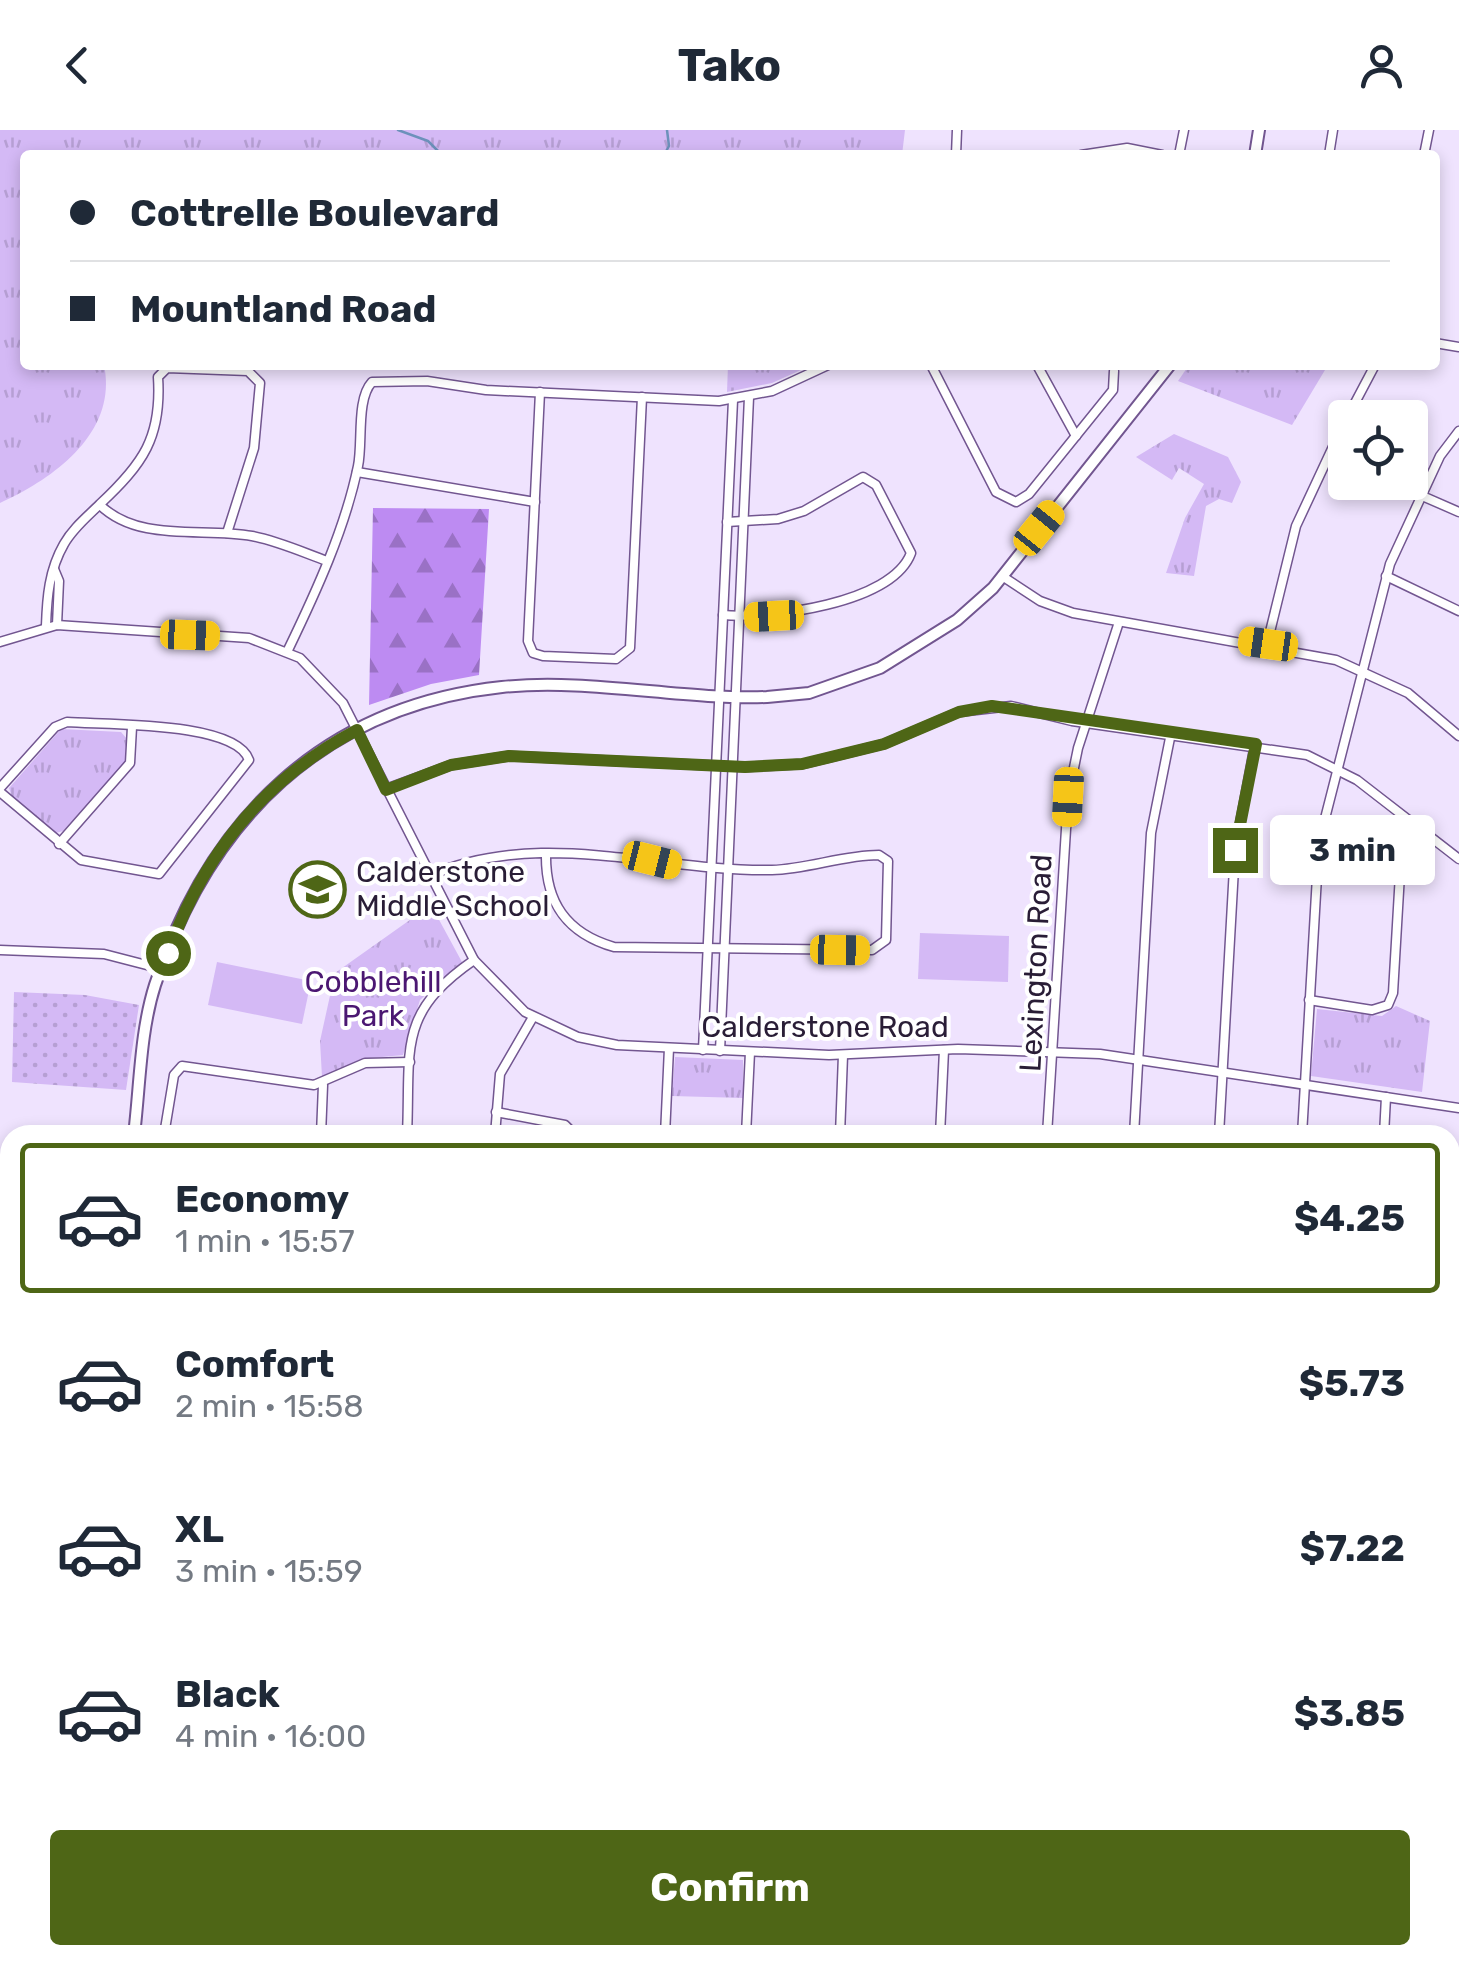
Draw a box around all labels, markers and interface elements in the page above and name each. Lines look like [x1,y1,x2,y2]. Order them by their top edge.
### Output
icon: back [50,38,105,93]
icon: person [1354,38,1409,93]
text: Tako [678,39,781,92]
text: Cottrelle Boulevard [130,190,500,236]
text: Mountland Road [130,286,436,332]
map controls [1328,400,1428,500]
button: locate [1328,400,1428,500]
car [1008,495,1070,561]
car [743,599,805,633]
car [159,619,221,651]
car [1236,625,1300,663]
car [1051,766,1085,828]
callout: 3 min [1270,815,1435,885]
route end [1213,828,1258,873]
text: 3 min [1309,831,1396,869]
car [619,838,685,882]
street label: Lexington Road [1012,853,1060,1073]
place label: Calderstone Middle School [356,854,549,924]
school or university icon: Calderstone Middle School [287,859,347,919]
route start [146,931,191,976]
car [810,934,870,966]
park label: Cobblehill Park [304,964,442,1034]
street label: Calderstone Road [701,1009,949,1045]
icon: car [55,1173,145,1263]
text: Economy [175,1176,349,1222]
text: $4.25 [1294,1195,1405,1241]
text: 1 min · 15:57 [175,1222,355,1260]
icon: car [55,1338,145,1428]
text: Comfort [175,1341,334,1387]
text: $5.73 [1299,1360,1405,1406]
text: 2 min · 15:58 [175,1387,364,1425]
icon: car [55,1503,145,1593]
text: XL [175,1506,224,1552]
text: $7.22 [1300,1525,1405,1571]
text: 3 min · 15:59 [175,1552,363,1590]
icon: car [55,1668,145,1758]
text: Black [175,1671,280,1717]
text: $3.85 [1294,1690,1405,1736]
text: 4 min · 16:00 [175,1717,366,1755]
button: Confirm [50,1830,1410,1945]

